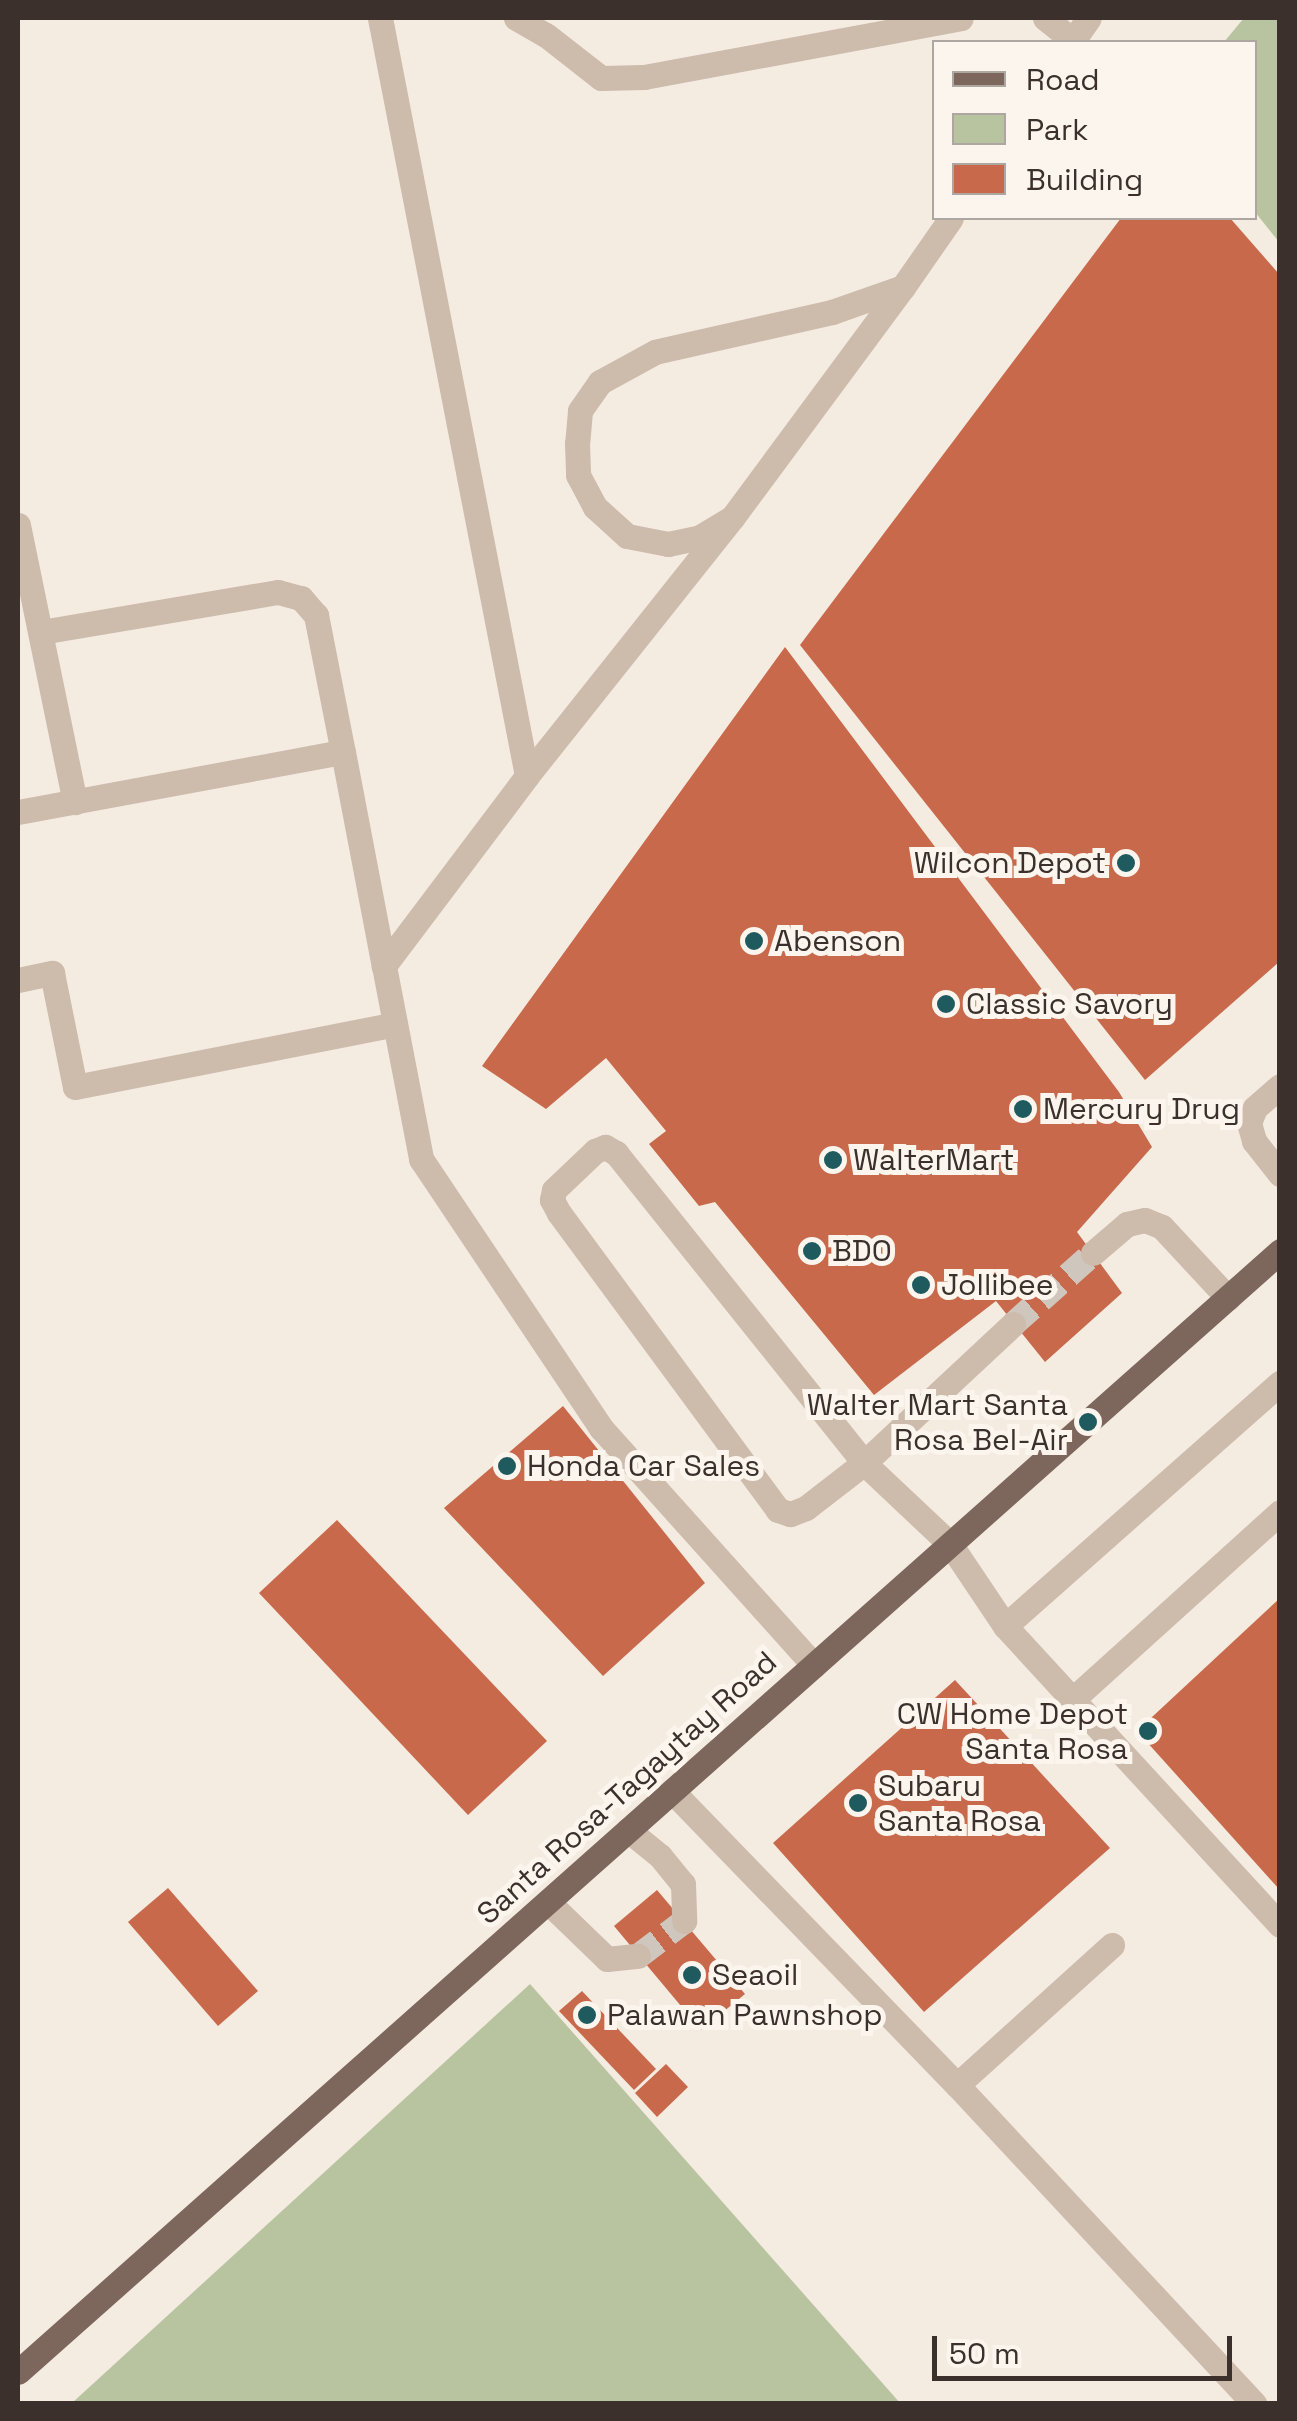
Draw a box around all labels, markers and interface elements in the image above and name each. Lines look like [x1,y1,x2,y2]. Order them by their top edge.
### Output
legend [932,40,1257,220]
text: Road [1026,60,1100,99]
text: Park [1026,110,1088,149]
text: Building [1026,160,1143,199]
place label: Wilcon Depot [914,845,1106,881]
marker: Wilcon Depot [1115,852,1137,874]
place label: Abenson [774,923,901,959]
marker: Abenson [743,930,765,952]
place label: Classic Savory [966,986,1173,1022]
marker: Classic Savory [935,993,957,1015]
place label: Mercury Drug [1043,1091,1240,1127]
marker: Mercury Drug [1012,1098,1034,1120]
place label: WalterMart [853,1142,1014,1178]
marker: WalterMart [822,1149,844,1171]
place label: BDO [832,1233,892,1269]
marker: BDO [801,1240,823,1262]
place label: Jollibee [941,1267,1053,1303]
marker: Jollibee [910,1274,932,1296]
place label: Walter Mart Santa Rosa Bel-Air [807,1387,1068,1458]
marker: Walter Mart Santa Rosa Bel-Air [1077,1411,1099,1433]
place label: Honda Car Sales [527,1448,760,1484]
marker: Honda Car Sales [496,1455,518,1477]
street label: Santa Rosa-Tagaytay Road [470,1644,784,1932]
place label: CW Home Depot Santa Rosa [897,1696,1128,1766]
marker: CW Home Depot Santa Rosa [1137,1720,1159,1742]
place label: Subaru Santa Rosa [878,1768,1041,1838]
marker: Subaru Santa Rosa [847,1792,869,1814]
place label: Seaoil [712,1957,798,1993]
marker: Seaoil [681,1964,703,1986]
place label: Palawan Pawnshop [607,1997,882,2033]
marker: Palawan Pawnshop [576,2004,598,2026]
scale bar [937,2316,1237,2378]
text: 50 m [949,2334,1020,2373]

